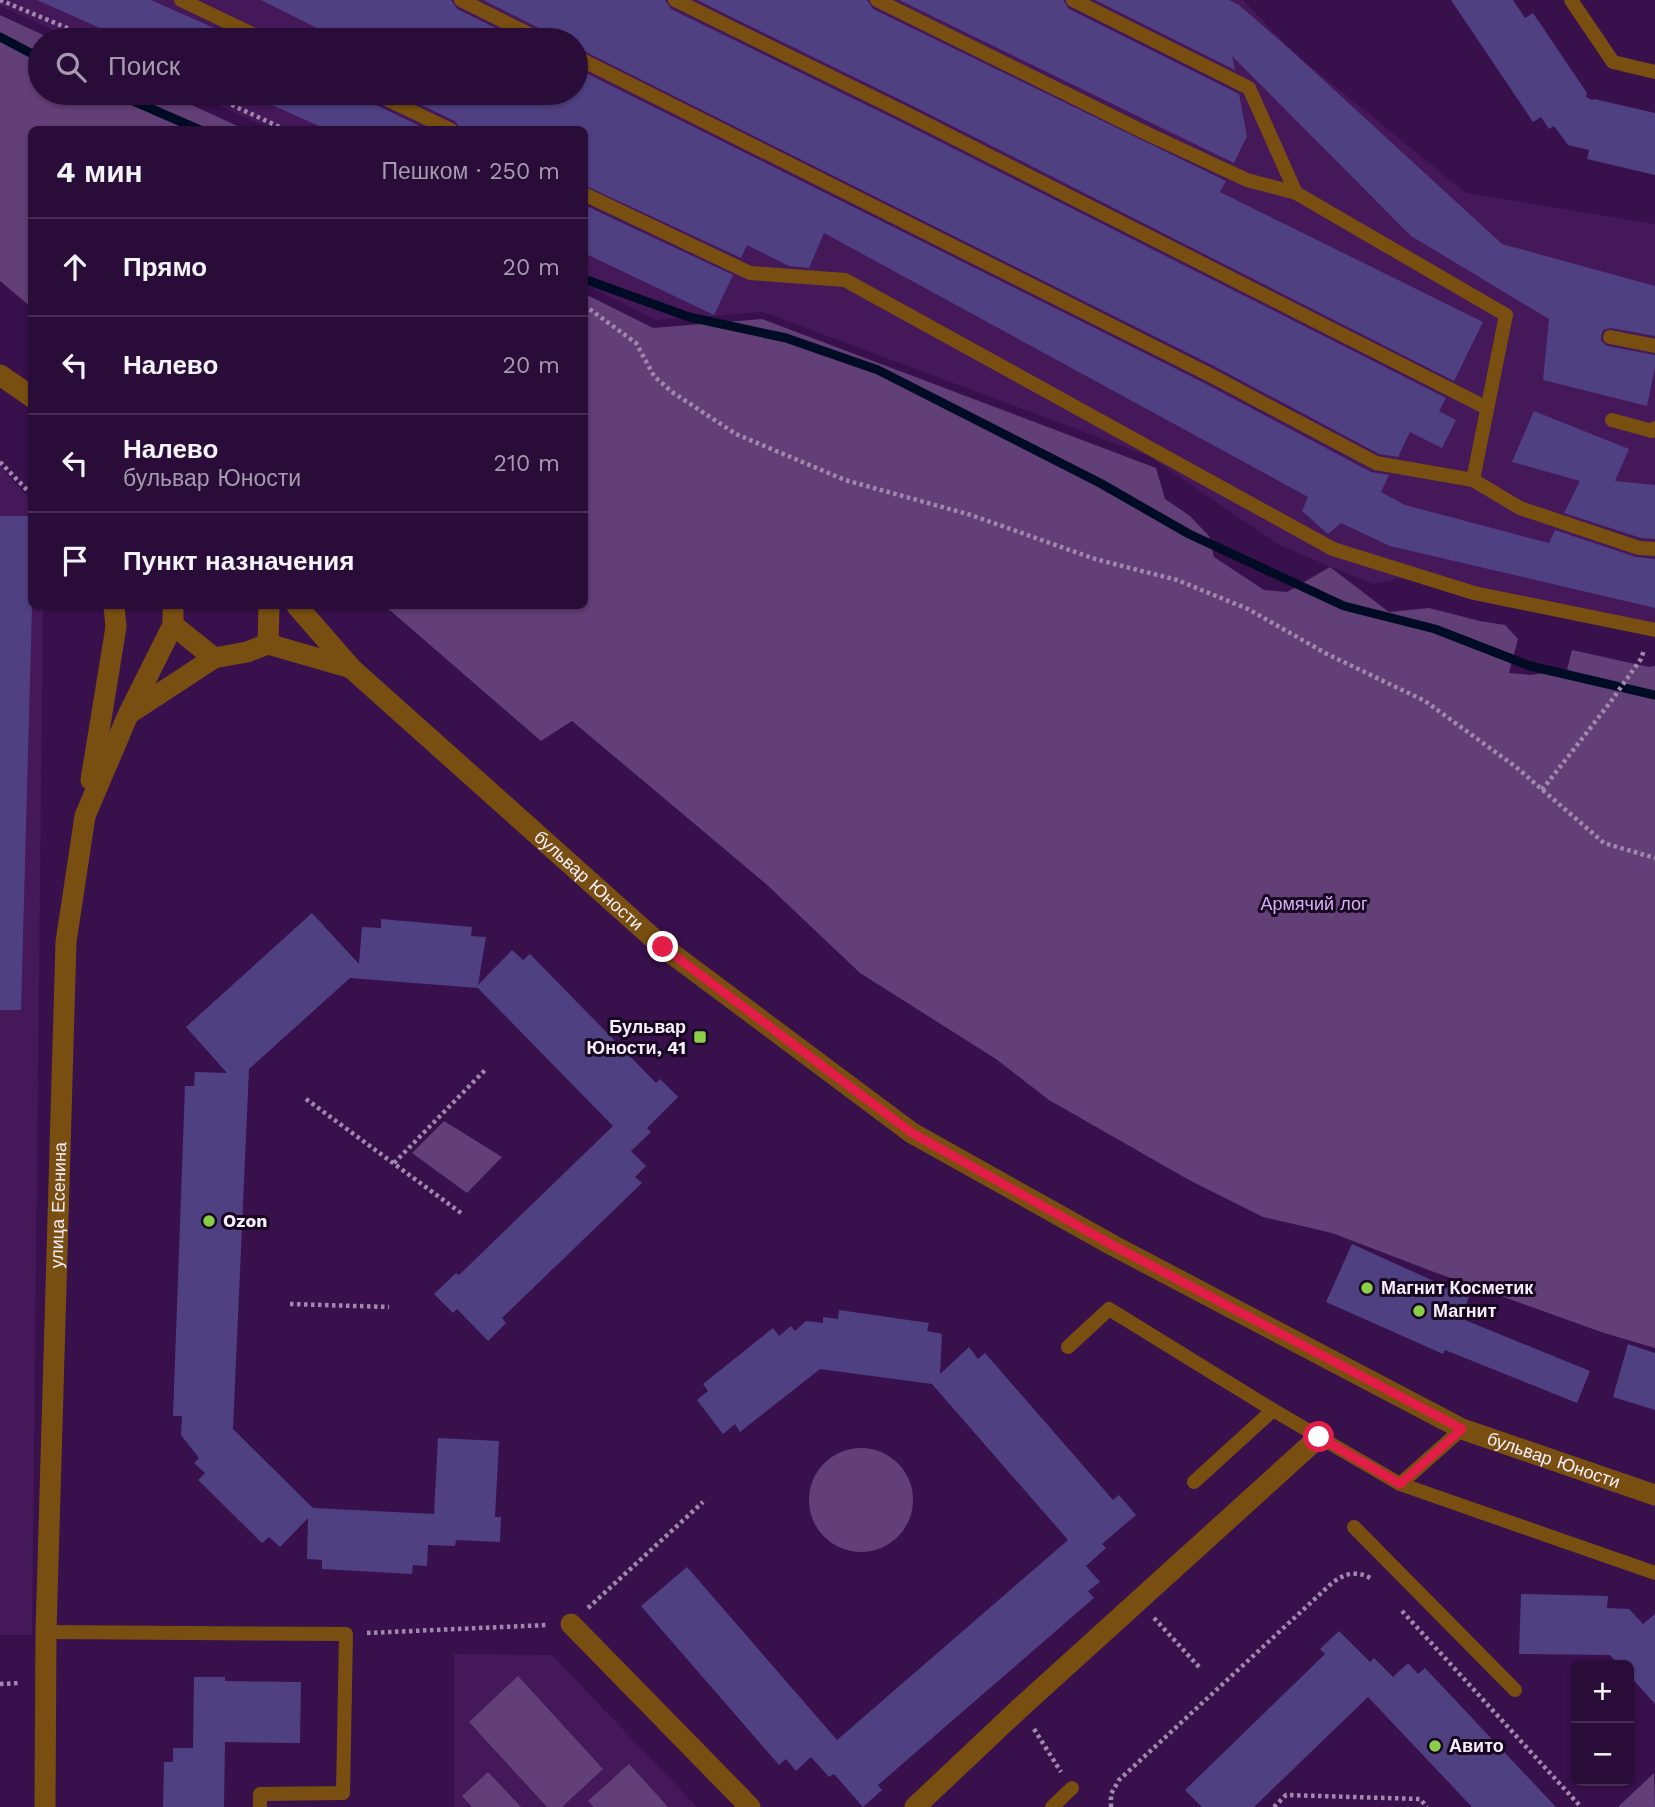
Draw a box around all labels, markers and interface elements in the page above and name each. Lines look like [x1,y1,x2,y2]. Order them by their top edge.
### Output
search box [28,28,588,105]
icon: search [52,48,90,86]
text: Поиск [108,51,180,81]
text: 4 мин [56,154,143,189]
text: Пешком · 250 m [382,158,560,185]
icon: ahead [56,248,94,286]
text: Прямо [123,252,207,282]
text: 20 m [503,254,560,281]
icon: left [56,346,94,384]
text: Налево [123,350,218,380]
text: 20 m [503,352,560,379]
text: Налево [123,434,218,464]
icon: left [56,444,94,482]
text: 210 m [494,450,560,477]
text: бульвар Юности [123,465,301,492]
icon: arrive [56,542,94,580]
text: Пункт назначения [123,546,354,576]
street label: бульвар Юности [530,826,648,934]
park label: Армячий лог [1260,893,1368,914]
route end [647,931,678,962]
place label: Бульвар Юности, 41 [587,1016,686,1058]
marker: Бульвар Юности, 41 [692,1029,708,1045]
street label: улица Есенина [46,1141,70,1269]
place label: Ozon [223,1210,267,1231]
marker: Ozon [201,1213,217,1229]
place label: Магнит Косметик [1381,1277,1534,1298]
marker: Магнит Косметик [1359,1280,1375,1296]
place label: Магнит [1433,1300,1497,1321]
marker: Магнит [1411,1303,1427,1319]
route start [1303,1421,1334,1452]
street label: бульвар Юности [1484,1427,1623,1492]
map controls [1571,1660,1634,1786]
button: + [1571,1660,1634,1723]
button: − [1571,1723,1634,1786]
place label: Авито [1449,1735,1504,1756]
marker: Авито [1427,1738,1443,1754]

